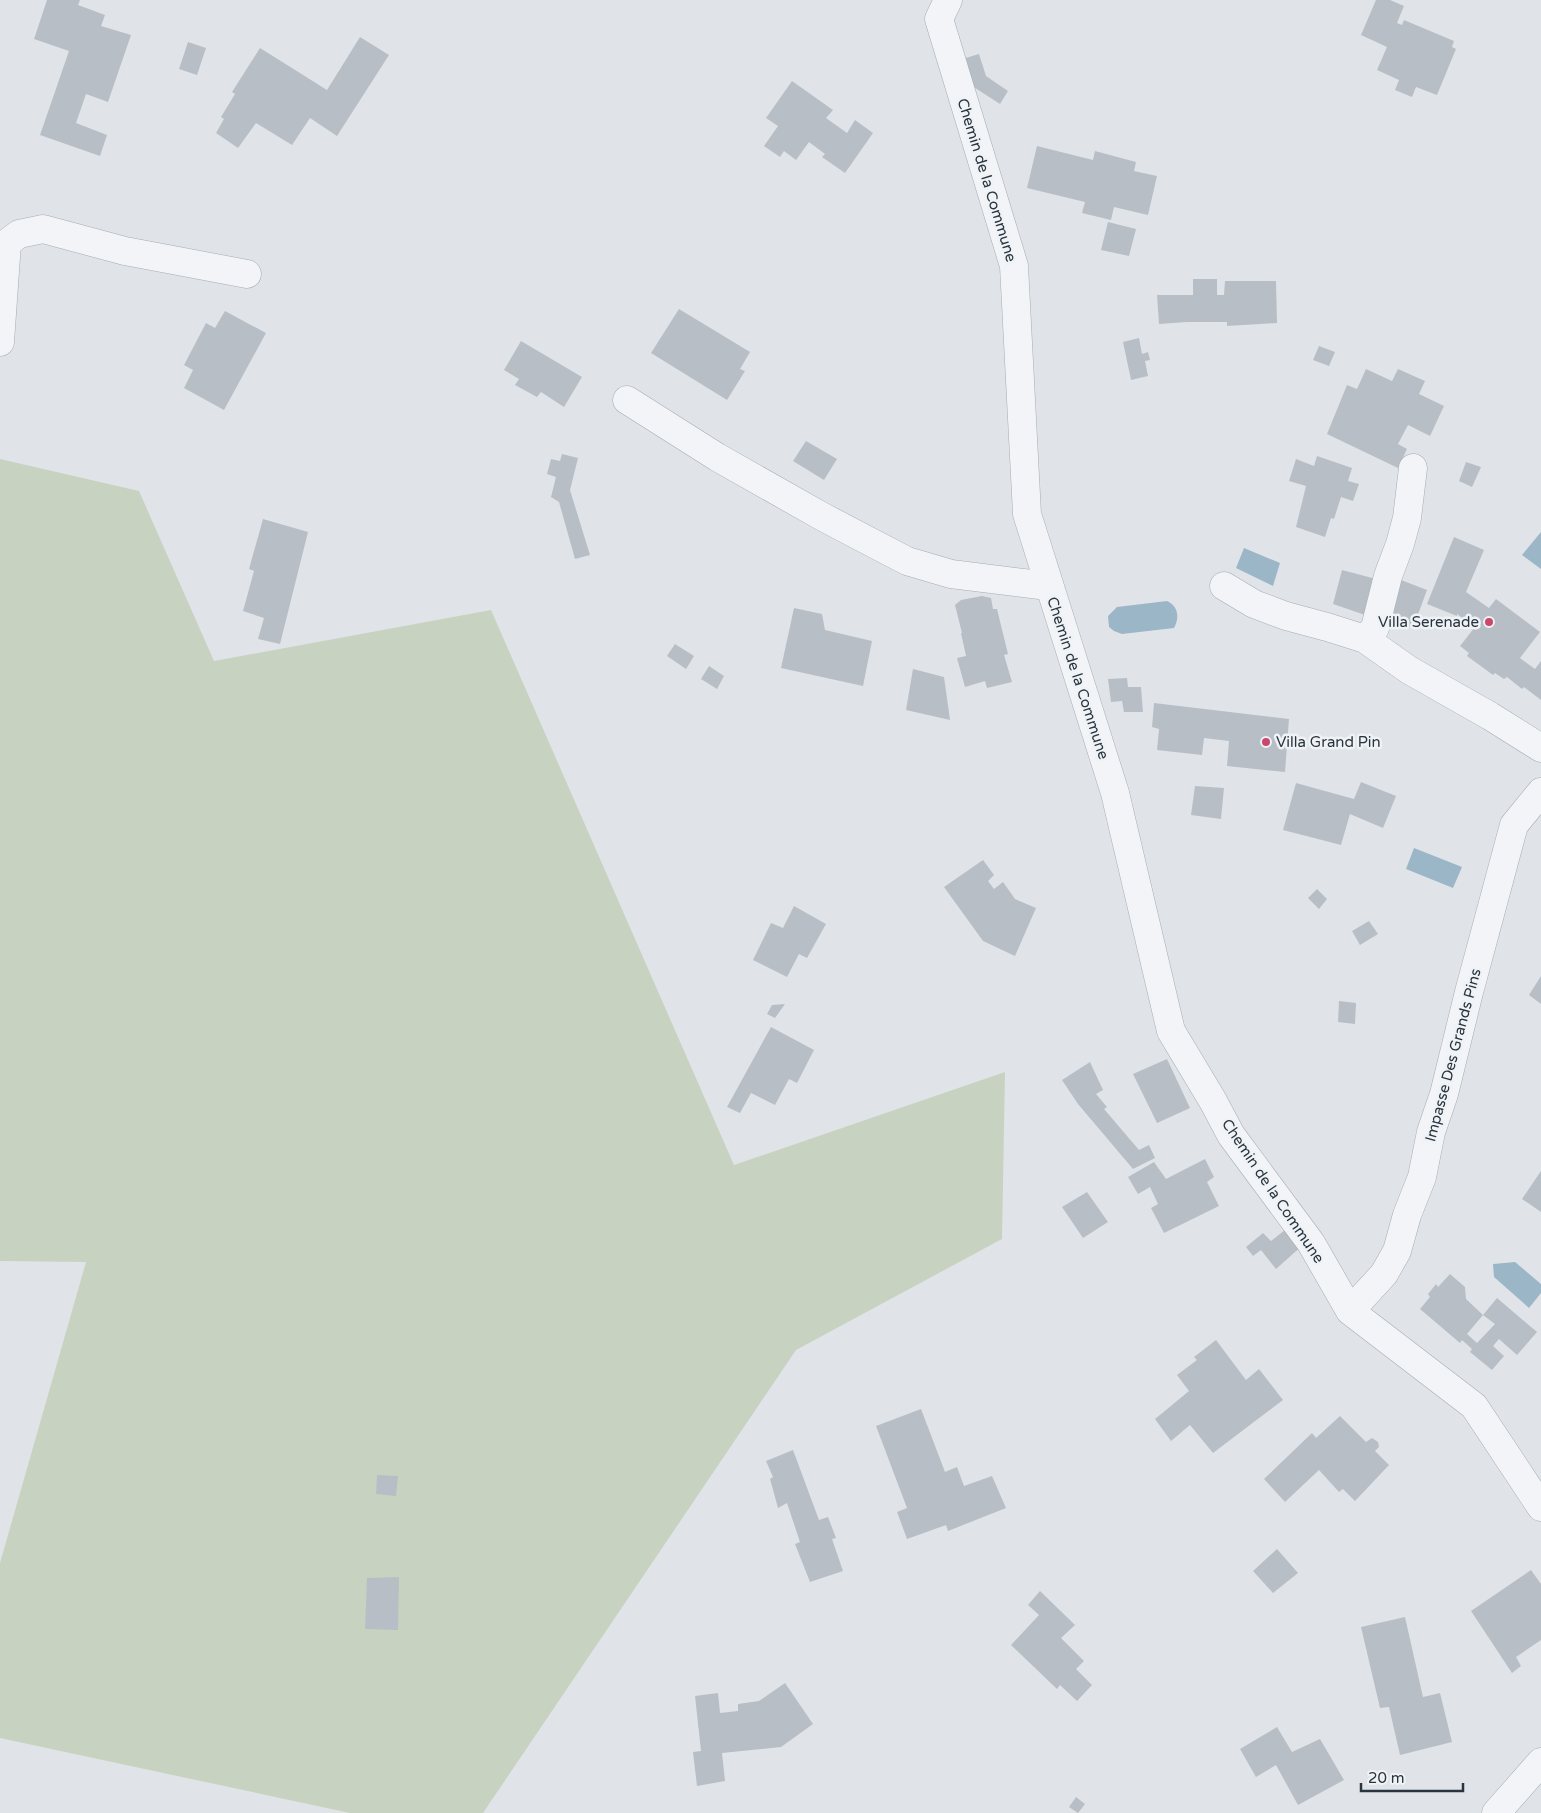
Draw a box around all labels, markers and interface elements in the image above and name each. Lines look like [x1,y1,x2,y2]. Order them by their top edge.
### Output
street label: Chemin de la Commune [954,96,1020,264]
street label: Chemin de la Commune [1043,594,1113,762]
place label: Villa Serenade [1378,613,1479,631]
marker: Villa Serenade [1483,616,1495,628]
place label: Villa Grand Pin [1276,733,1381,751]
marker: Villa Grand Pin [1260,736,1272,748]
street label: Impasse Des Grands Pins [1421,966,1485,1144]
street label: Chemin de la Commune [1218,1115,1328,1267]
scale bar [1361,1760,1464,1792]
text: 20 m [1368,1769,1405,1787]

